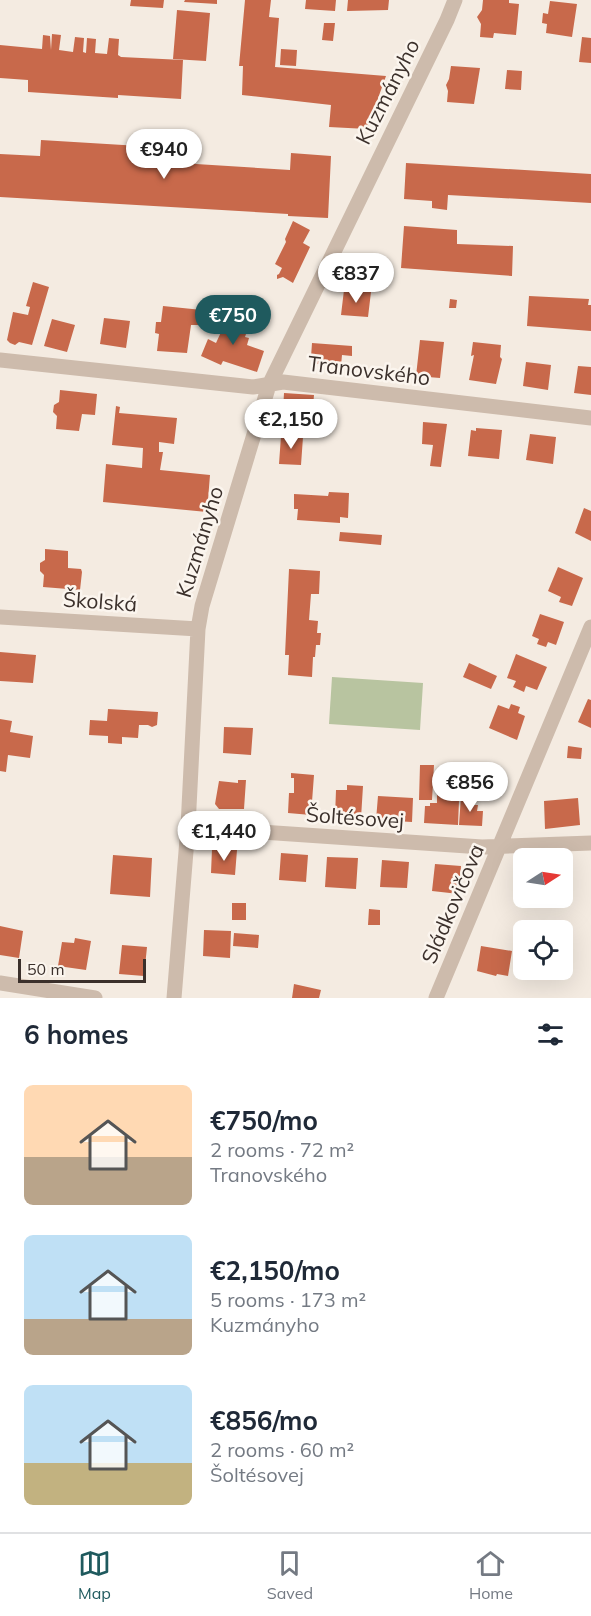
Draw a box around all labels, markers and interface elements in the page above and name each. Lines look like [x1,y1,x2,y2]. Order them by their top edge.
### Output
street label: Kuzmányho [349,34,425,149]
pin: €940 [128,129,200,180]
text: €940 [140,136,188,161]
pin: €837 [320,253,392,304]
text: €837 [332,260,380,285]
pin: €750 [197,295,269,346]
text: €750 [209,302,257,327]
street label: Tranovského [307,350,432,390]
pin: €2,150 [242,399,340,450]
text: €2,150 [259,406,323,431]
street label: Kuzmányho [170,483,228,600]
street label: Školská [62,585,138,617]
pin: €856 [434,762,506,813]
text: €856 [446,769,494,794]
street label: Šoltésovej [305,801,405,833]
pin: €1,440 [175,811,273,862]
text: €1,440 [192,818,256,843]
street label: Sládkovičova [415,840,489,967]
north arrow [513,848,573,908]
map controls [513,848,573,980]
button: locate [513,920,573,980]
scale bar [18,956,146,983]
text: 50 m [27,959,64,979]
text: 6 homes [24,1018,128,1051]
icon: filters [534,1018,567,1051]
text: €750/mo [210,1104,318,1137]
icon: home [72,1109,144,1181]
text: 2 rooms · 72 m² [210,1137,354,1162]
text: Tranovského [210,1162,327,1187]
text: €2,150/mo [210,1254,340,1287]
icon: home [72,1259,144,1331]
text: 5 rooms · 173 m² [210,1287,366,1312]
text: Kuzmányho [210,1312,319,1337]
text: €856/mo [210,1404,318,1437]
icon: home [72,1409,144,1481]
text: 2 rooms · 60 m² [210,1437,354,1462]
text: Šoltésovej [210,1462,304,1487]
tab: Map [78,1547,111,1603]
tab: Saved [267,1547,313,1603]
tab: Home [469,1547,513,1603]

